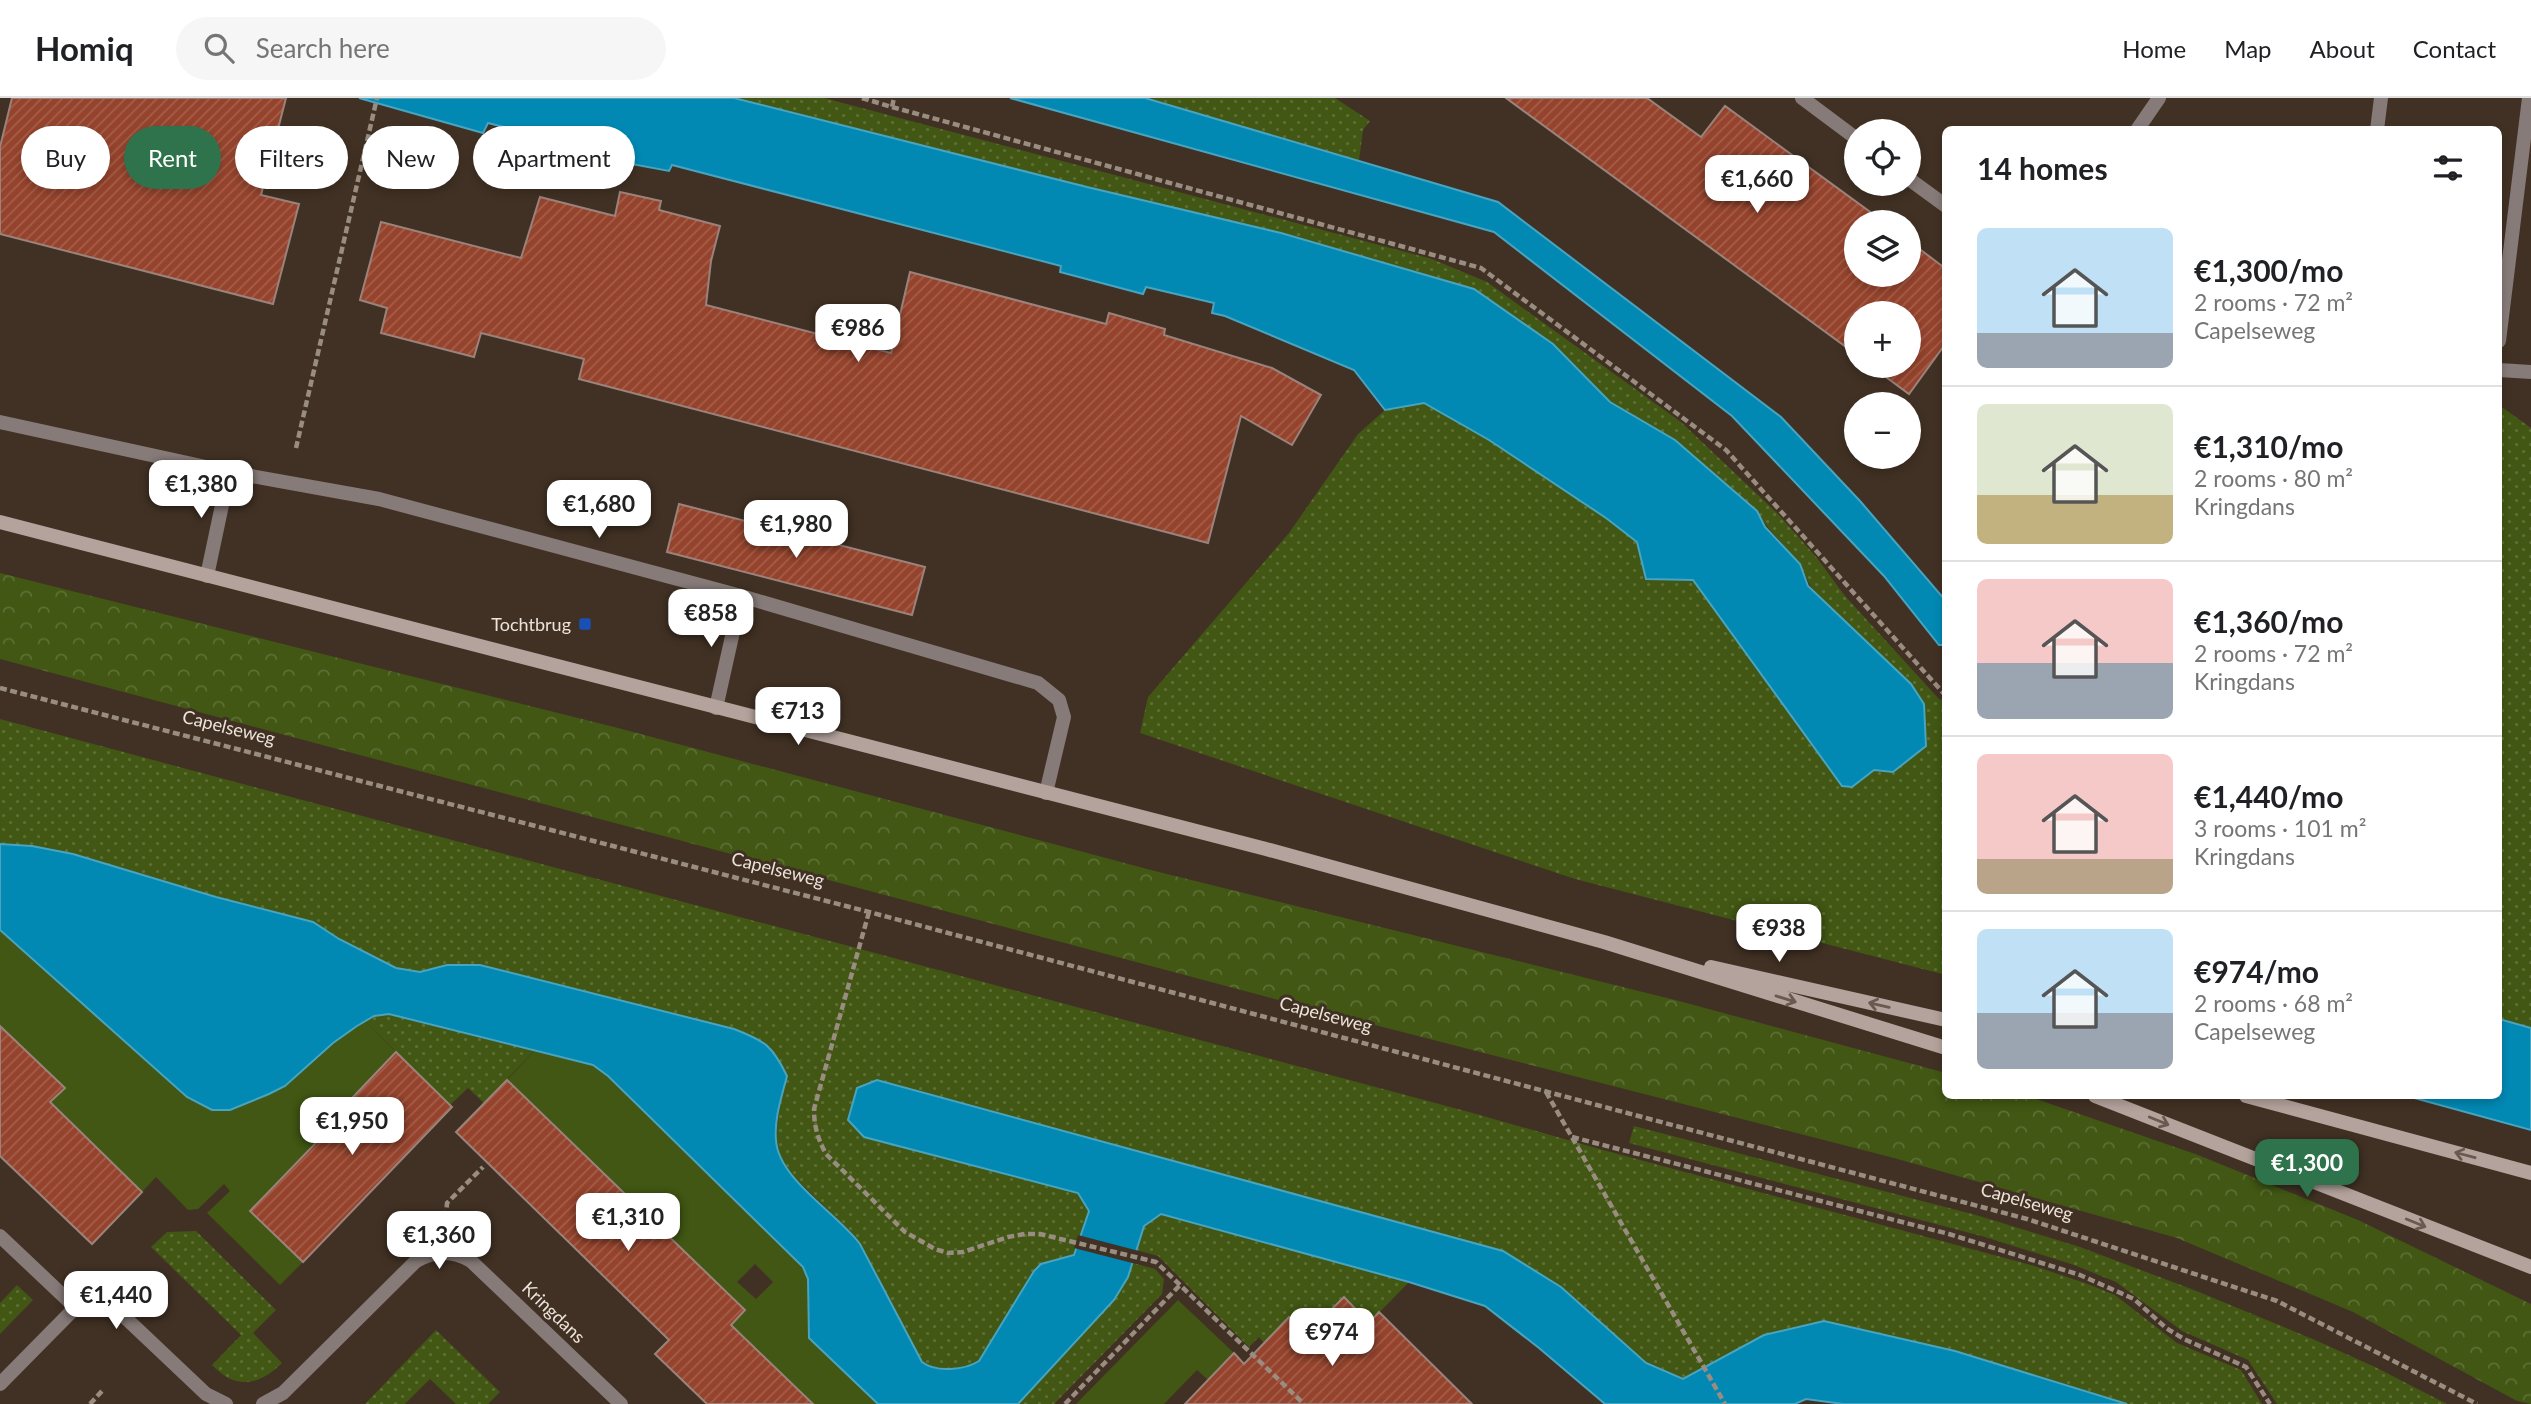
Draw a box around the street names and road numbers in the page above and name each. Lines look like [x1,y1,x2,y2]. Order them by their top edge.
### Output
street label: Capelseweg [180,705,278,749]
street label: Capelseweg [729,847,827,891]
street label: Capelseweg [1277,991,1375,1037]
street label: Capelseweg [1978,1177,2076,1225]
street label: Kringdans [518,1277,590,1347]

